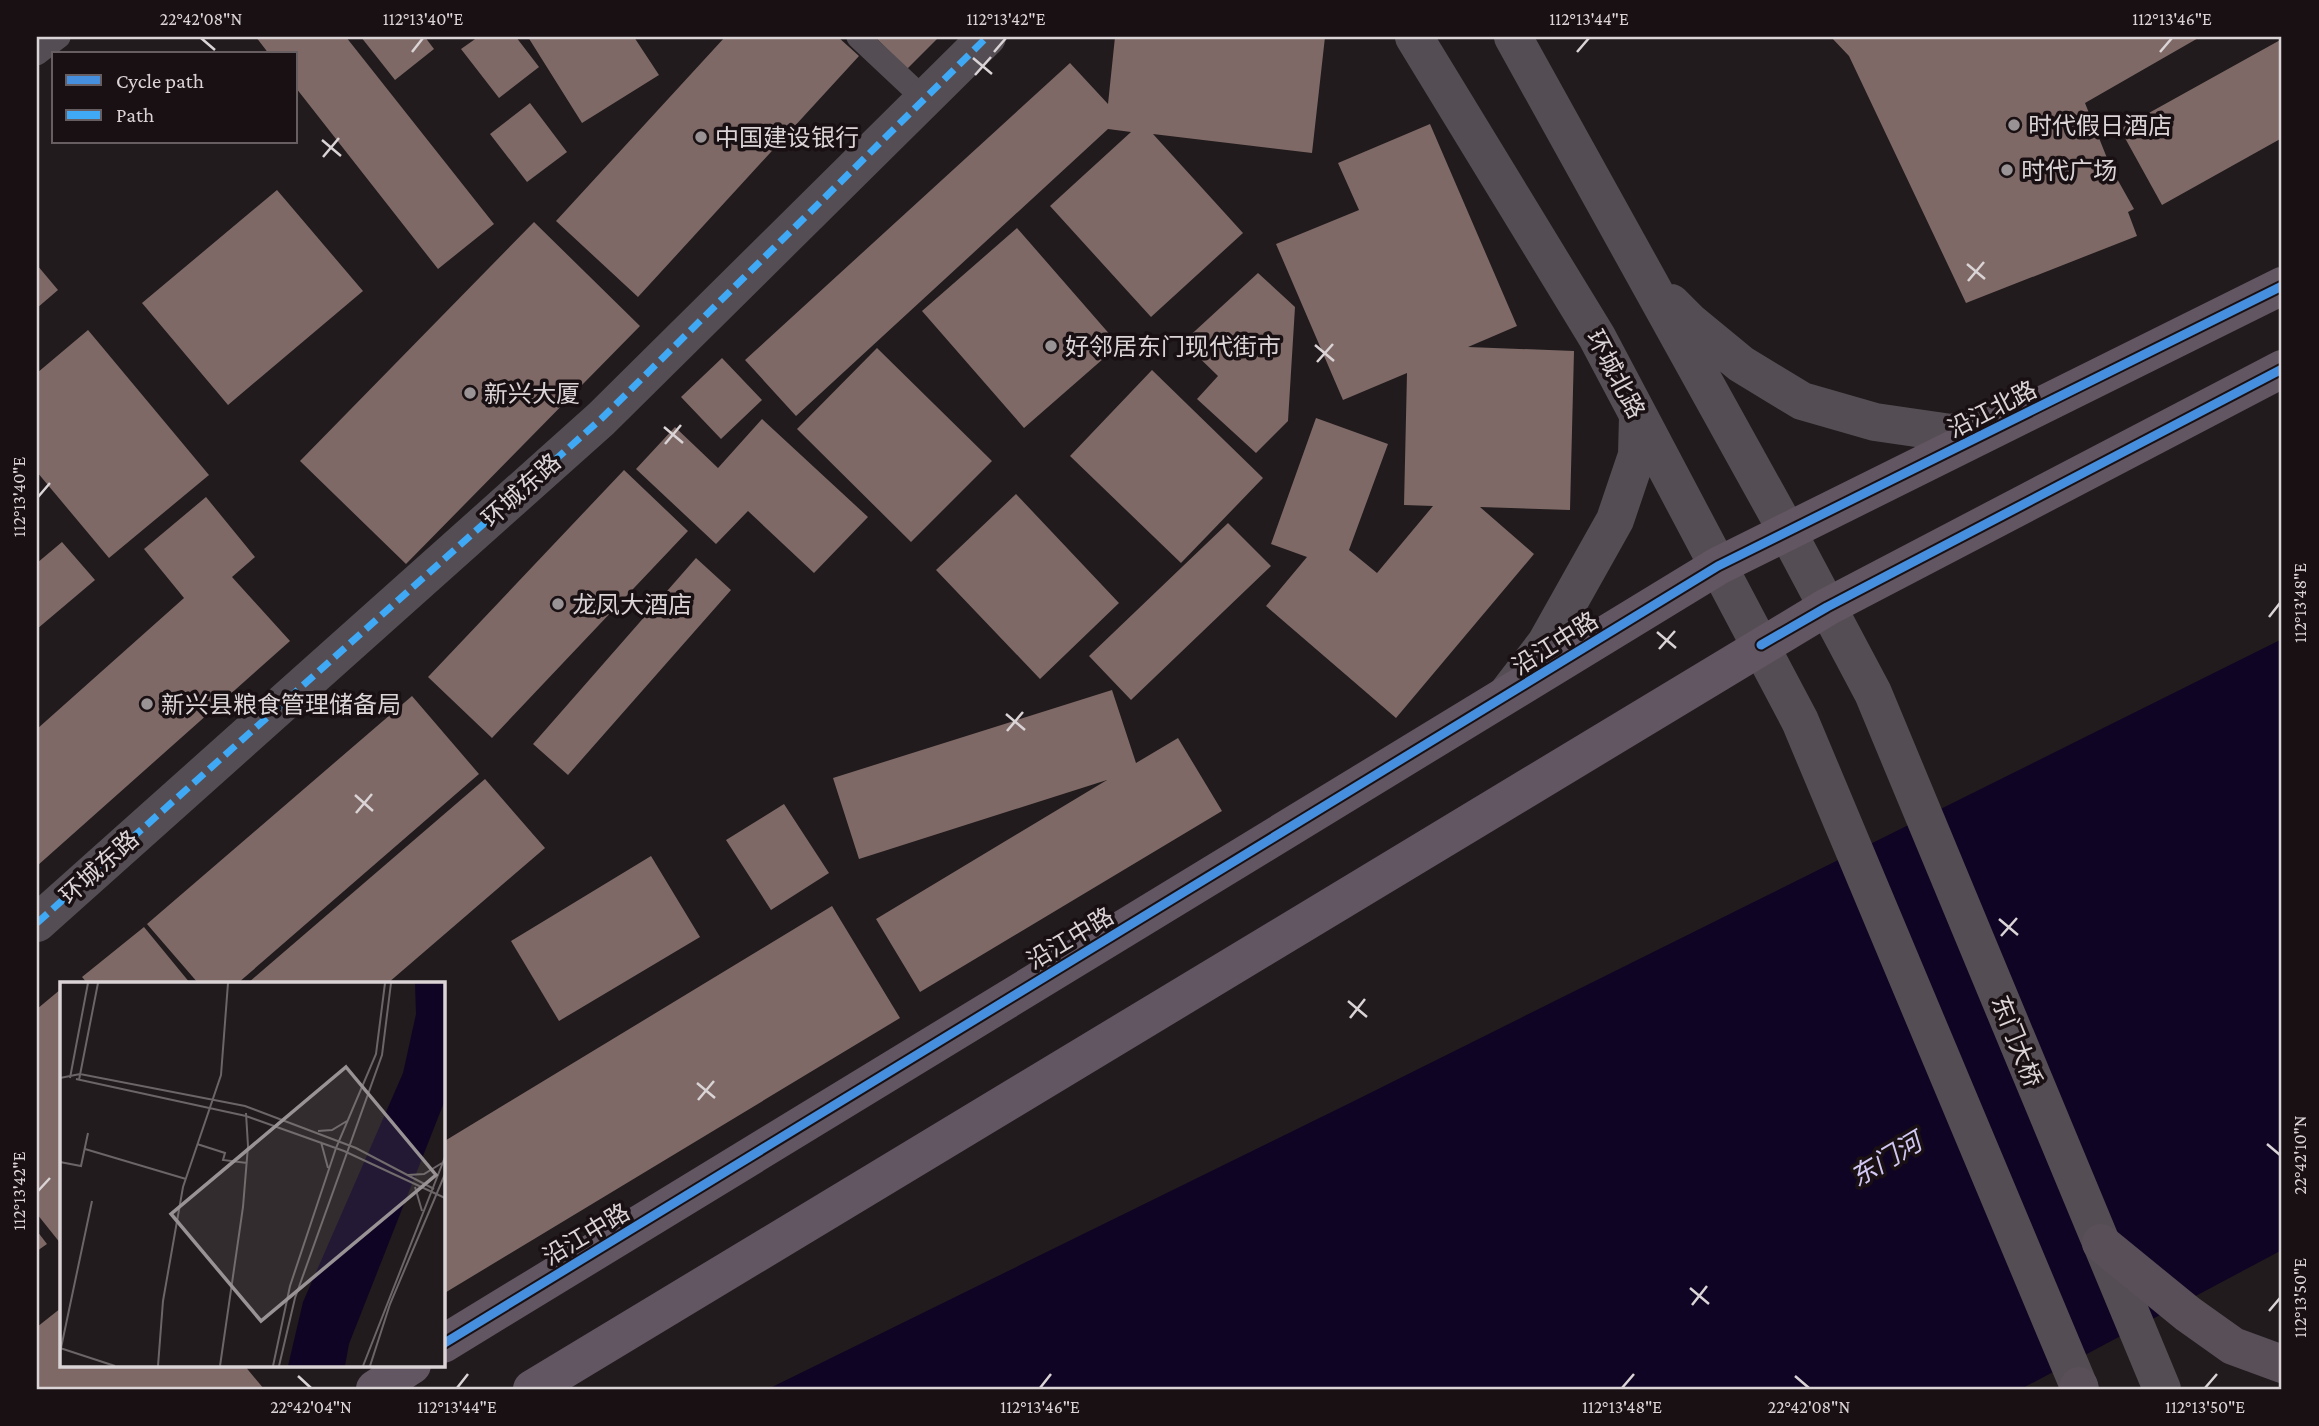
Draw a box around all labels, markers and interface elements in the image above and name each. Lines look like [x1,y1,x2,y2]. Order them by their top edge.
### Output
text: 22°42'08"N [160,9,242,29]
text: 112°13'40"E [383,9,463,29]
text: 112°13'42"E [967,9,1046,29]
text: 112°13'44"E [1549,9,1629,29]
text: 112°13'46"E [2132,9,2212,29]
legend [52,52,298,144]
text: Cycle path [116,69,204,93]
text: Path [116,103,154,127]
place label: 时代假日酒店 [2028,112,2172,139]
marker: 时代假日酒店 [2006,117,2022,133]
place label: 中国建设银行 [715,124,859,151]
marker: 中国建设银行 [693,129,709,145]
place label: 时代广场 [2021,157,2117,184]
marker: 时代广场 [1999,162,2015,178]
street label: 环城北路 [1582,325,1650,423]
place label: 好邻居东门现代街市 [1065,333,1281,360]
marker: 好邻居东门现代街市 [1043,338,1059,354]
street label: 沿江北路 [1943,375,2041,443]
place label: 新兴大厦 [484,380,580,407]
marker: 新兴大厦 [462,385,478,401]
street label: 环城东路 [476,448,566,532]
text: 112°13'40"E [9,457,29,537]
text: 112°13'48"E [2290,563,2310,643]
place label: 龙凤大酒店 [572,591,692,618]
marker: 龙凤大酒店 [550,596,566,612]
street label: 沿江中路 [1507,606,1603,680]
place label: 新兴县粮食管理储备局 [161,691,401,718]
marker: 新兴县粮食管理储备局 [139,696,155,712]
street label: 环城东路 [54,825,144,909]
street label: 沿江中路 [1022,902,1118,974]
inset map [60,982,444,1366]
street label: 东门大桥 [1987,991,2047,1091]
text: 22°42'10"N [2290,1115,2310,1195]
water label: 东门河 [1845,1125,1931,1193]
text: 112°13'42"E [9,1151,29,1230]
street label: 沿江中路 [538,1198,634,1270]
text: 112°13'50"E [2290,1258,2310,1338]
text: 22°42'04"N [270,1397,352,1417]
text: 112°13'44"E [417,1397,497,1417]
text: 112°13'46"E [1000,1397,1080,1417]
text: 112°13'48"E [1582,1397,1662,1417]
text: 22°42'08"N [1768,1397,1850,1417]
text: 112°13'50"E [2165,1397,2245,1417]

